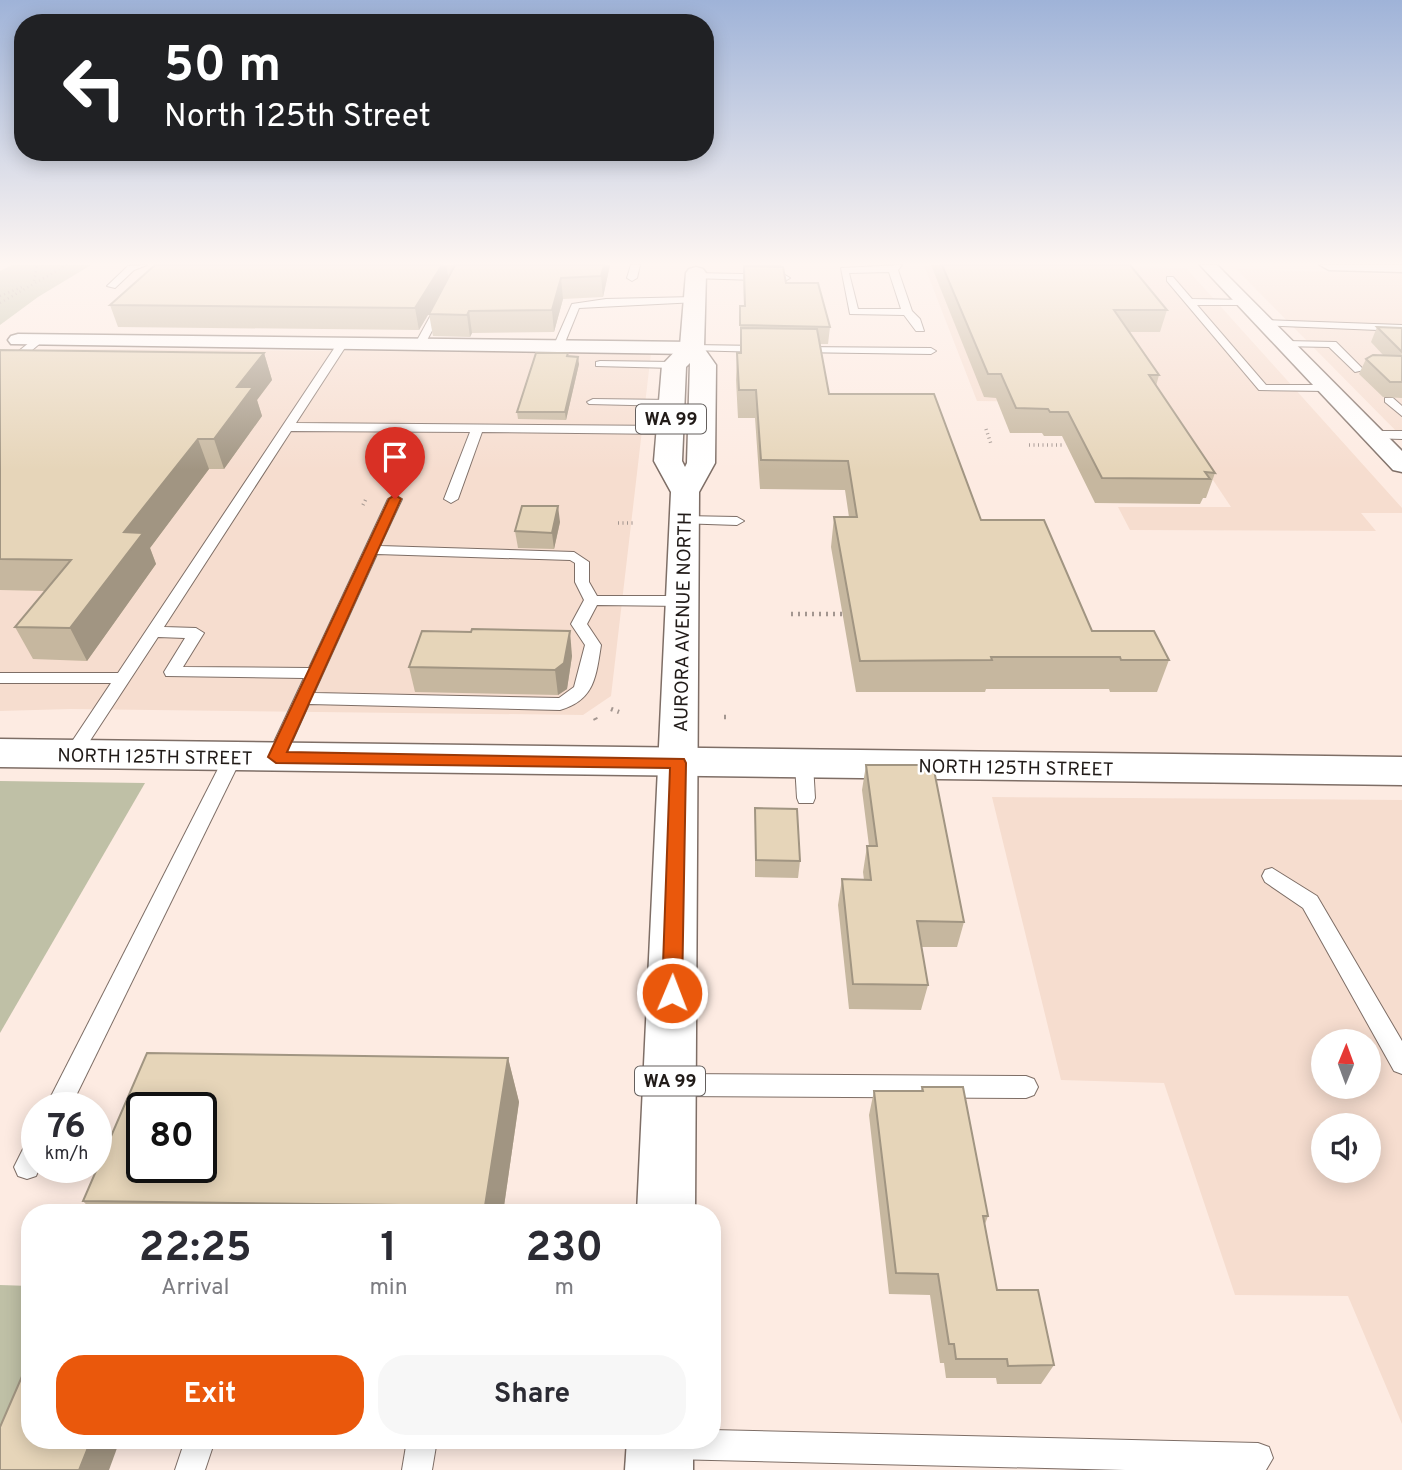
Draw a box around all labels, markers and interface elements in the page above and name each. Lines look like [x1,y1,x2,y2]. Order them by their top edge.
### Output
text: 50 m [164,37,281,99]
icon: left [49,42,140,133]
text: North 125th Street [164,98,431,138]
road number: WA 99 [636,404,706,433]
pin [365,427,425,499]
icon: arrive [376,438,414,476]
street label: AURORA AVENUE NORTH [670,512,698,732]
street label: NORTH 125TH STREET [57,744,253,772]
street label: NORTH 125TH STREET [918,755,1114,783]
position arrow [635,956,709,1030]
north arrow [1311,1029,1381,1099]
map controls [1311,1029,1381,1183]
road number: WA 99 [635,1066,705,1096]
speed limit sign: 80 [126,1092,217,1183]
text: 76 [47,1106,86,1150]
button: sound [1311,1113,1381,1183]
text: km/h [45,1143,88,1166]
text: 22:25 [139,1223,252,1276]
text: 1 [380,1223,397,1276]
text: 230 [525,1223,603,1276]
text: Arrival [161,1274,229,1303]
text: min [369,1274,408,1303]
text: m [555,1274,574,1303]
button: Exit [56,1355,364,1435]
button: Share [378,1355,686,1435]

